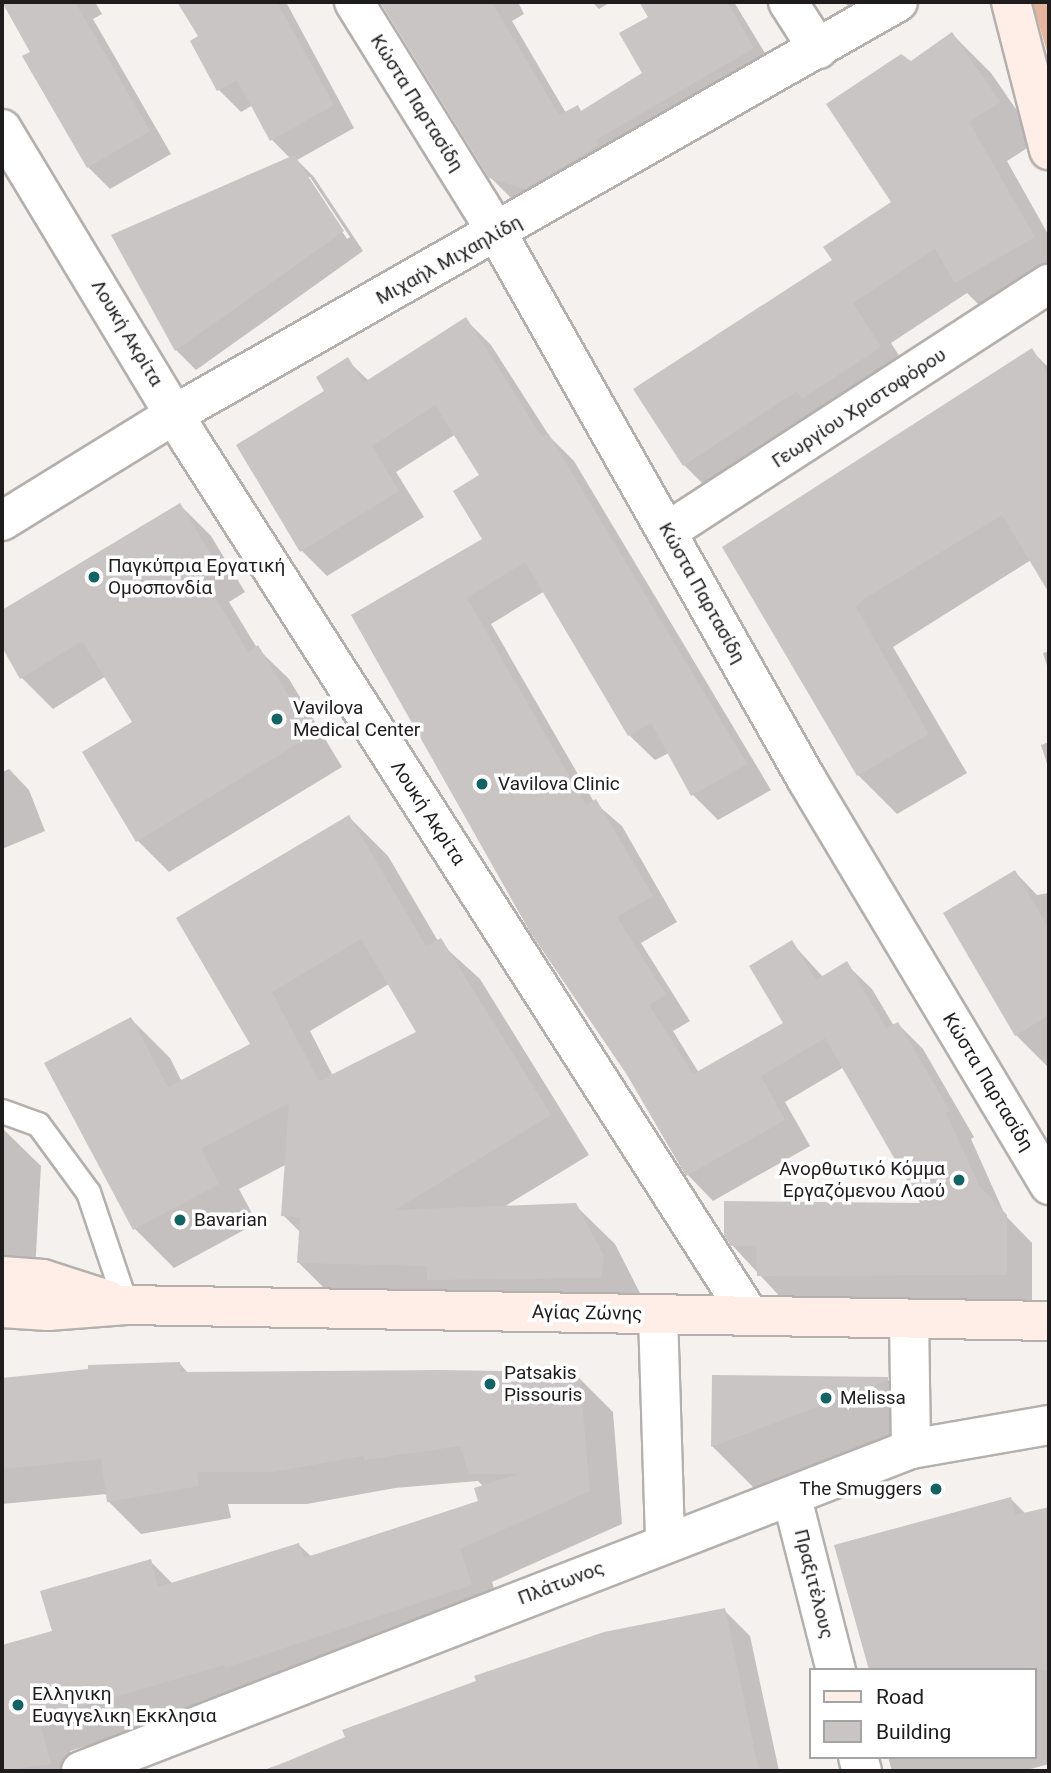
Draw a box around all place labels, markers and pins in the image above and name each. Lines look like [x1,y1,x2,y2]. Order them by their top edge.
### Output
place label: Παγκύπρια Εργατική Ομοσπονδία [108,555,285,599]
marker: Παγκύπρια Εργατική Ομοσπονδία [86,569,102,585]
place label: Vavilova Medical Center [293,697,420,741]
marker: Vavilova Medical Center [267,709,287,729]
place label: Vavilova Clinic [498,773,620,795]
marker: Vavilova Clinic [472,774,492,794]
place label: Ανορθωτικό Κόμμα Εργαζόμενου Λαού [779,1158,945,1202]
marker: Ανορθωτικό Κόμμα Εργαζόμενου Λαού [951,1172,967,1188]
place label: Bavarian [194,1209,267,1231]
marker: Bavarian [172,1212,188,1228]
place label: Patsakis Pissouris [504,1362,582,1406]
marker: Patsakis Pissouris [482,1376,498,1392]
place label: Melissa [840,1387,906,1409]
marker: Melissa [818,1390,834,1406]
place label: The Smuggers [799,1478,922,1500]
marker: The Smuggers [928,1481,944,1497]
place label: Ελληνικη Ευαγγελικη Εκκλησια [32,1683,217,1727]
marker: Ελληνικη Ευαγγελικη Εκκλησια [10,1697,26,1713]

